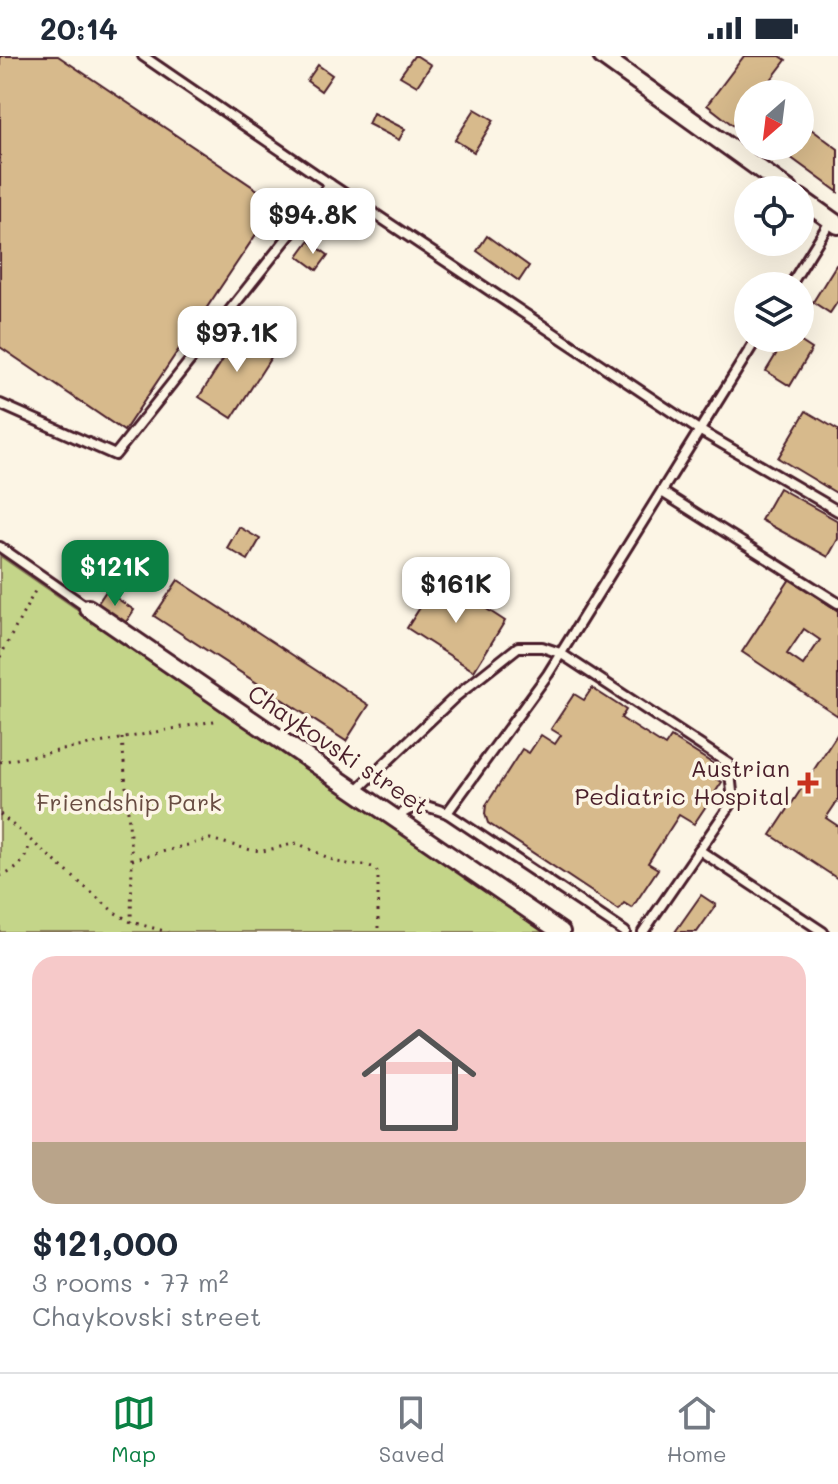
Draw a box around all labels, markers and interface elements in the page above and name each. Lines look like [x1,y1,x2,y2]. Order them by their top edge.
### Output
text: 20:14 [40,8,118,48]
north arrow [734,80,814,160]
map controls [734,80,814,352]
button: locate [734,176,814,256]
pin: $94.8K [248,188,378,256]
text: $94.8K [268,197,358,231]
button: layers [734,272,814,352]
pin: $97.1K [172,306,302,374]
text: $97.1K [196,315,278,349]
pin: $121K [59,540,171,608]
text: $121K [80,549,150,583]
pin: $161K [400,557,512,625]
text: $161K [420,566,492,600]
street label: Chaykovski street [242,677,435,821]
place label: Austrian Pediatric Hospital [575,752,790,811]
marker: Austrian Pediatric Hospital [797,772,819,794]
park label: Friendship Park [36,786,222,817]
icon: home [347,1008,491,1152]
text: $121,000 [32,1220,178,1265]
text: 3 rooms · 77 m² [32,1265,229,1299]
text: Chaykovski street [32,1299,261,1333]
tab: Map [111,1391,156,1468]
tab: Saved [379,1391,444,1468]
tab: Home [667,1391,727,1468]

